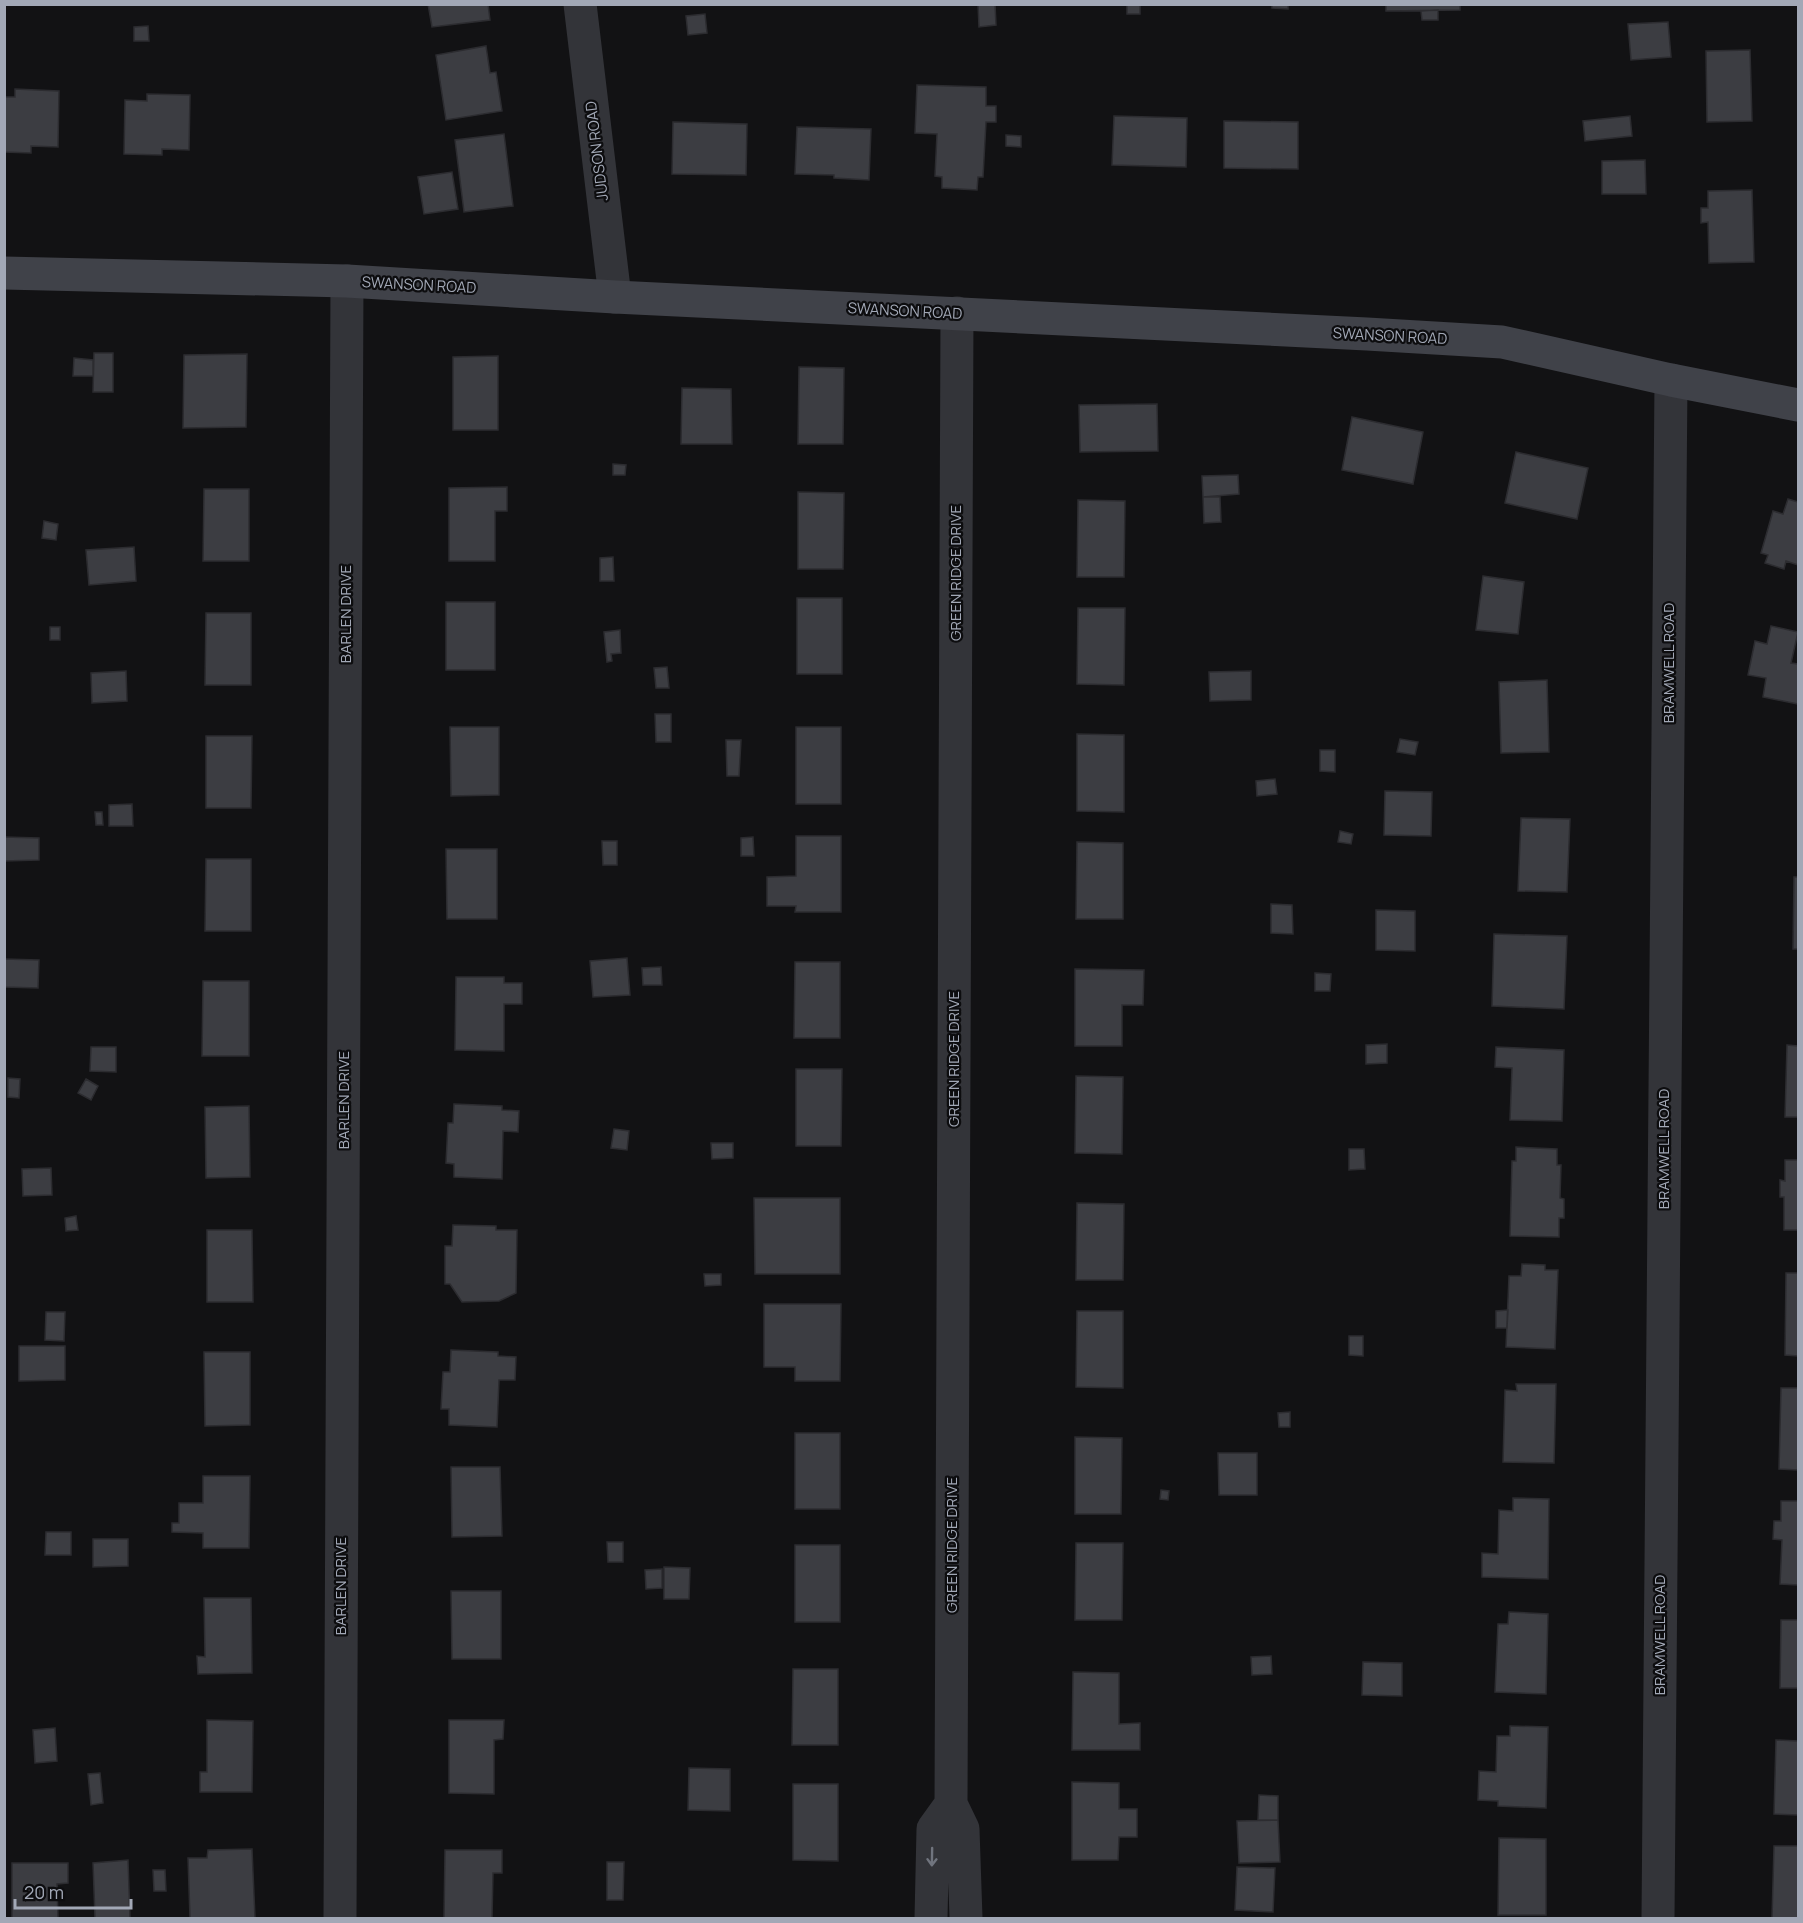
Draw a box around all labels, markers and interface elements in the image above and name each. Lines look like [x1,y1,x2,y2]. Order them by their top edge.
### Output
street label: JUDSON ROAD [580,100,613,202]
street label: SWANSON ROAD [361,271,477,298]
street label: SWANSON ROAD [847,297,963,324]
street label: SWANSON ROAD [1332,322,1448,349]
street label: GREEN RIDGE DRIVE [945,505,966,641]
street label: BARLEN DRIVE [335,565,356,663]
street label: BRAMWELL ROAD [1658,603,1679,723]
street label: GREEN RIDGE DRIVE [943,991,964,1127]
street label: BARLEN DRIVE [333,1051,354,1149]
street label: BRAMWELL ROAD [1653,1089,1674,1209]
street label: GREEN RIDGE DRIVE [941,1477,962,1613]
street label: BARLEN DRIVE [330,1537,351,1635]
street label: BRAMWELL ROAD [1649,1575,1670,1695]
one-way arrow [926,1846,938,1866]
scale bar [15,1872,130,1910]
text: 20 m [24,1880,64,1904]

